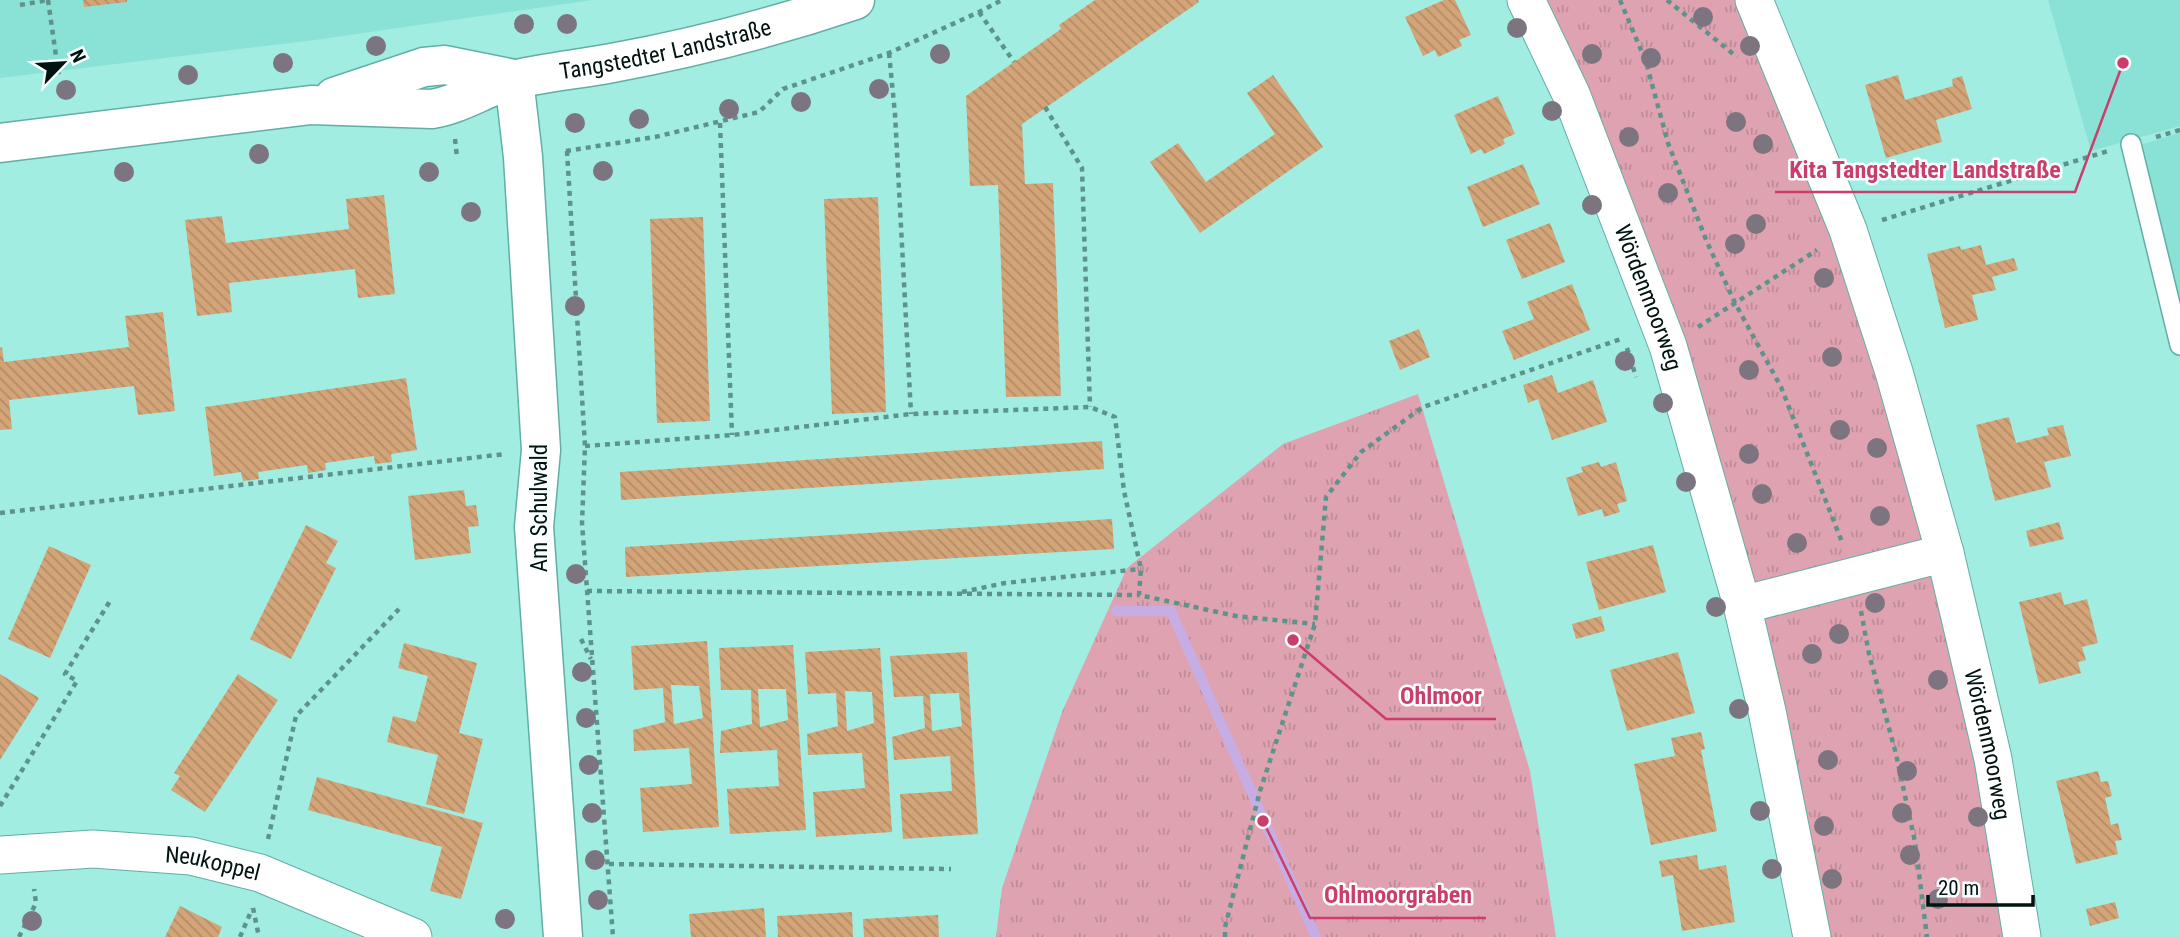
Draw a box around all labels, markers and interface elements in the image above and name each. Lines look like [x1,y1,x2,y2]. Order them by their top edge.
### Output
street label: Tangstedter Landstraße [558,13,774,85]
north arrow [28,28,98,98]
text: N [65,46,91,66]
callout: Kita Tangstedter Landstraße [1775,147,2075,192]
text: Kita Tangstedter Landstraße [1789,156,2061,184]
street label: Wördenmoorweg [1609,221,1688,373]
street label: Am Schulwald [526,444,553,572]
street label: Wördenmoorweg [1959,666,2016,822]
callout: Ohlmoor [1386,674,1496,719]
text: Ohlmoor [1400,682,1482,710]
street label: Neukoppel [164,841,263,886]
scale bar [1928,864,2033,908]
callout: Ohlmoorgraben [1310,873,1486,918]
text: 20 m [1938,876,1979,900]
text: Ohlmoorgraben [1324,881,1472,909]

